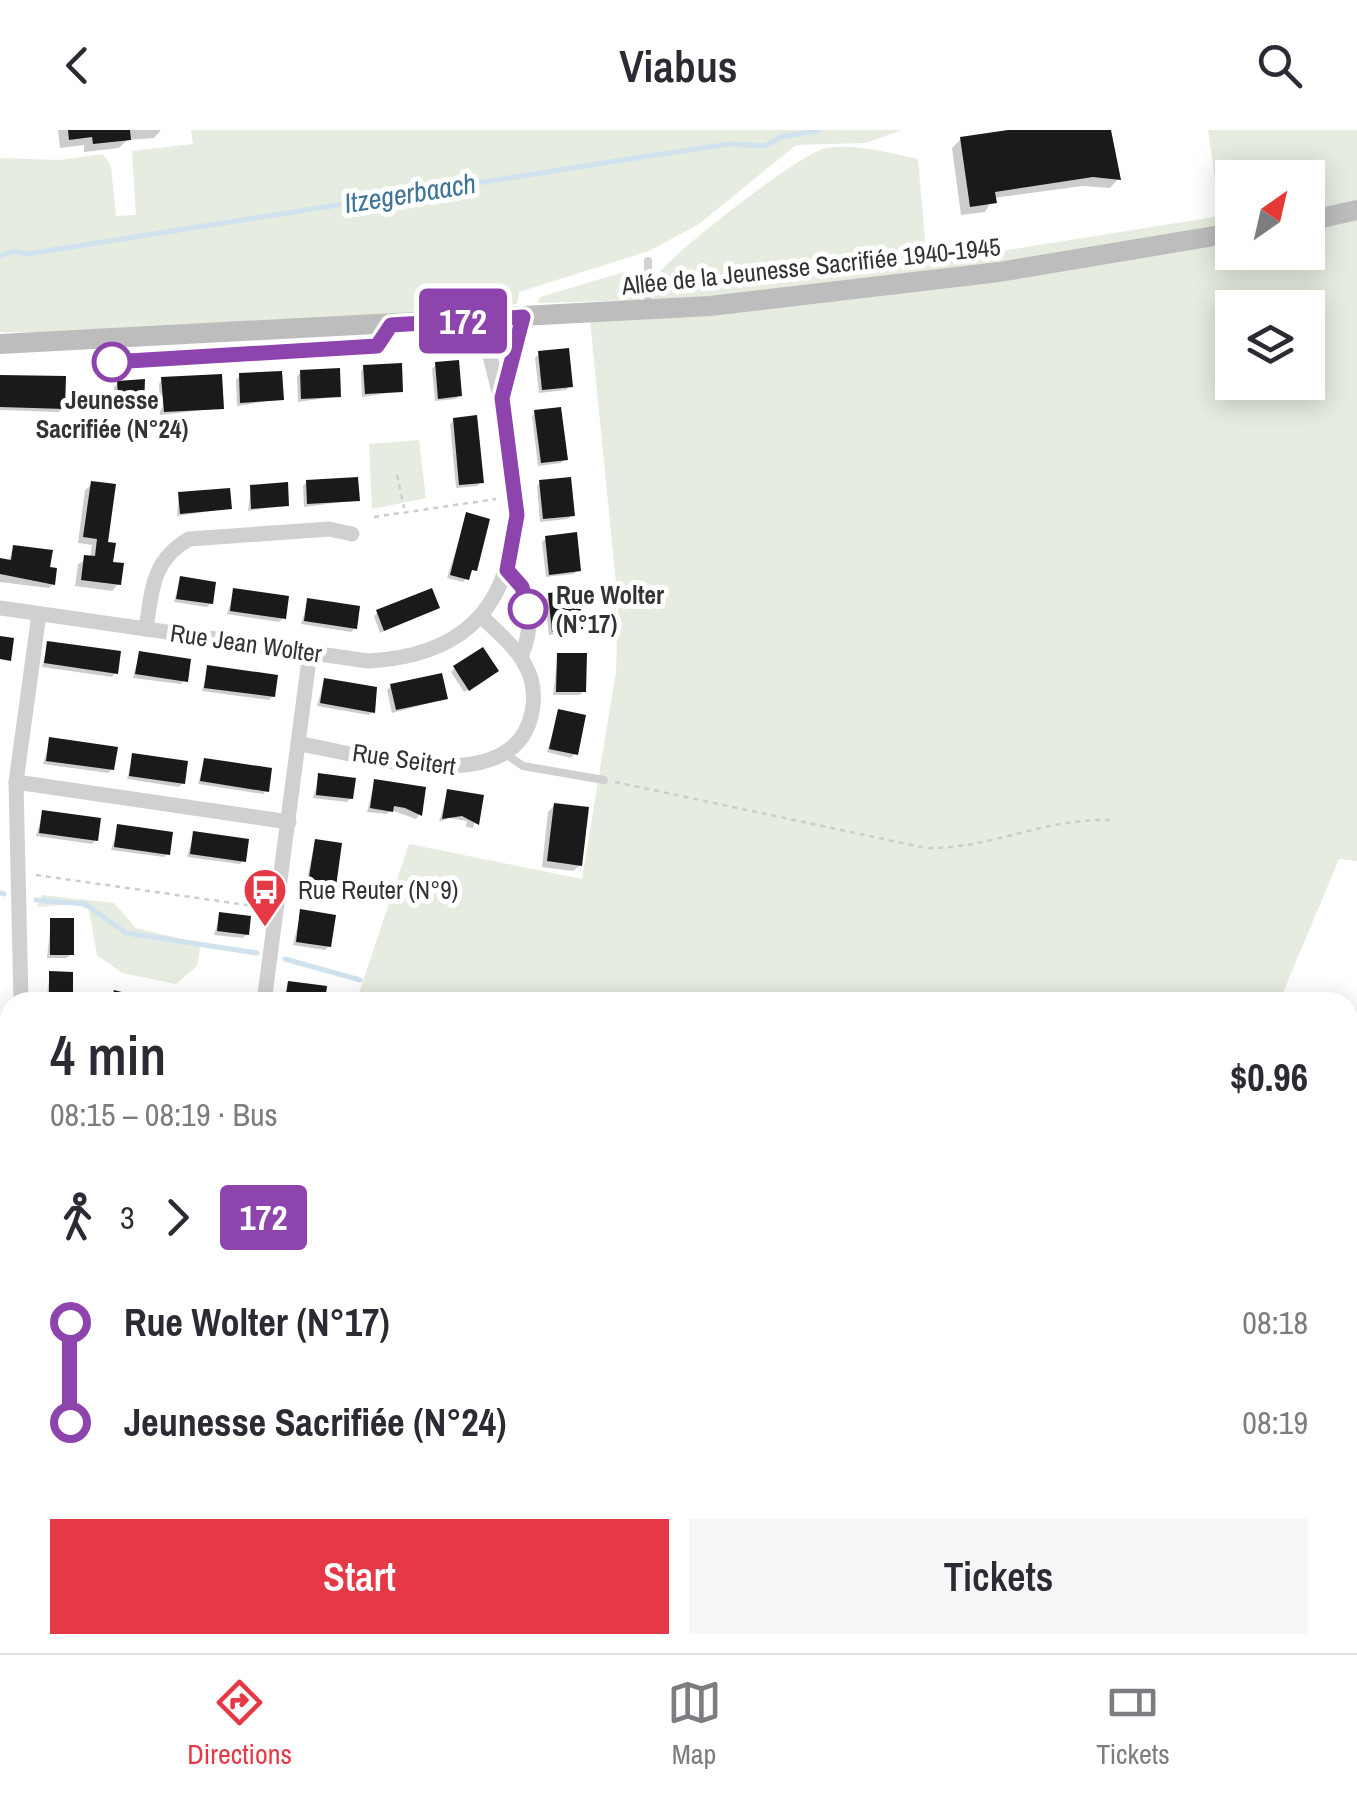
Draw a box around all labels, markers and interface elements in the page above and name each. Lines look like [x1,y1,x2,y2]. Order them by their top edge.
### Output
text: Viabus [619,35,738,96]
icon: back [50,38,105,93]
icon: search [1252,38,1307,93]
north arrow [1215,160,1325,270]
map controls [1215,160,1325,400]
water label: Itzegerbaach [341,164,479,222]
street label: Allée de la Jeunesse Sacrifiée 1940-1945 [619,229,1002,303]
line badge: 172 [406,288,520,354]
button: layers [1215,290,1325,400]
text: 172 [439,298,487,345]
marker: Jeunesse Sacrifiée (N°24) [93,343,131,381]
place label: Jeunesse Sacrifiée (N°24) [36,383,188,446]
place label: Rue Wolter (N°17) [556,578,664,641]
marker: Rue Wolter (N°17) [509,590,547,628]
street label: Rue Jean Wolter [168,616,324,670]
street label: Rue Seitert [350,735,458,783]
bus stop icon: Rue Reuter (N°9) [242,867,288,928]
place label: Rue Reuter (N°9) [298,873,458,907]
text: 4 min [50,1018,166,1092]
text: $0.96 [1230,1052,1308,1103]
text: 08:15 – 08:19 · Bus [50,1093,278,1136]
icon: walk [50,1190,105,1245]
icon: forward [150,1190,205,1245]
text: 172 [240,1194,287,1241]
text: 3 [120,1196,135,1239]
text: Rue Wolter (N°17) [124,1297,390,1348]
text: 08:18 [1242,1301,1308,1344]
text: Jeunesse Sacrifiée (N°24) [124,1397,506,1448]
text: 08:19 [1242,1401,1308,1444]
button: Start [50,1519,669,1634]
button: Tickets [689,1519,1308,1634]
tab: Directions [187,1675,292,1773]
tab: Map [667,1675,722,1773]
tab: Tickets [1096,1675,1170,1773]

